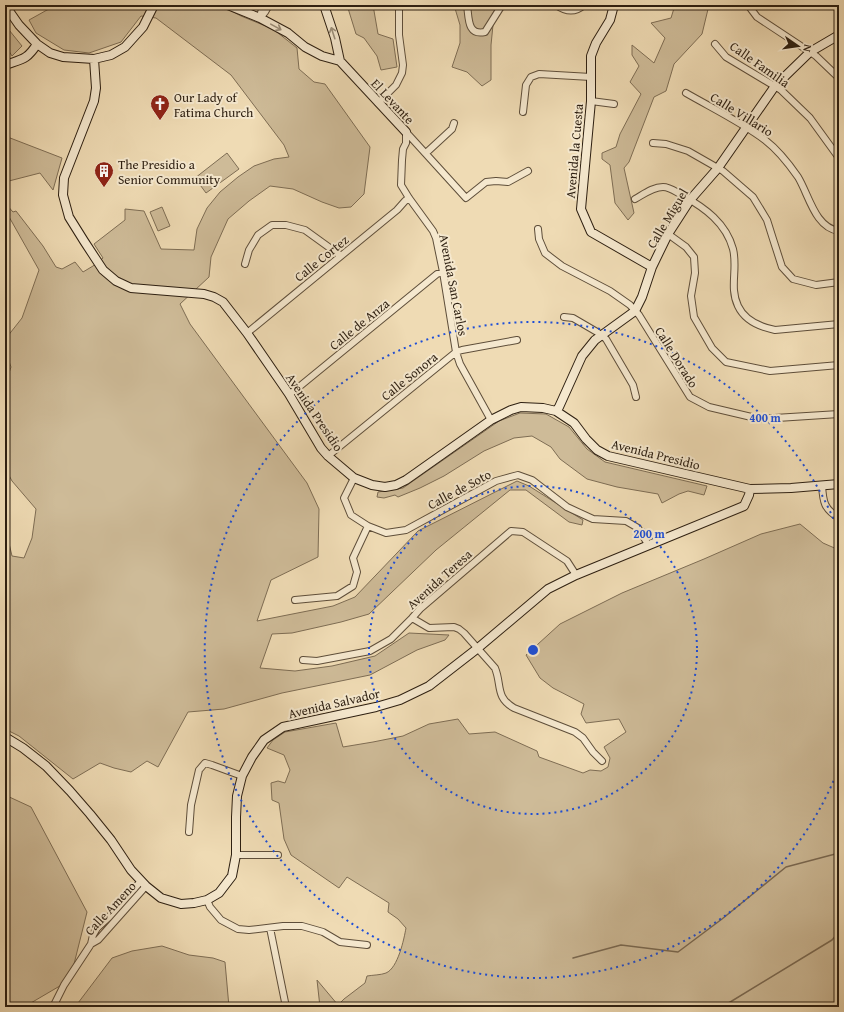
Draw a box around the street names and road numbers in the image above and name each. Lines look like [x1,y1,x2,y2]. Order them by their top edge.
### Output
street label: Calle Familia [726,37,794,93]
street label: El Levante [367,74,419,128]
street label: Calle Villario [707,88,777,141]
street label: Avenida la Cuesta [561,102,588,199]
street label: Calle Miguel [642,184,693,252]
street label: Calle Cortez [290,230,353,286]
street label: Avenida San Carlos [434,233,473,338]
street label: Calle de Anza [325,294,394,355]
street label: Calle Dorado [650,323,703,392]
street label: Calle Sonora [377,347,442,405]
street label: Avenida Presidio [281,369,348,455]
street label: Avenida Presidio [610,434,703,475]
street label: Calle de Soto [424,465,495,514]
street label: Avenida Teresa [403,544,477,614]
street label: Avenida Salvador [286,684,383,723]
street label: Calle Ameno [80,877,141,940]

